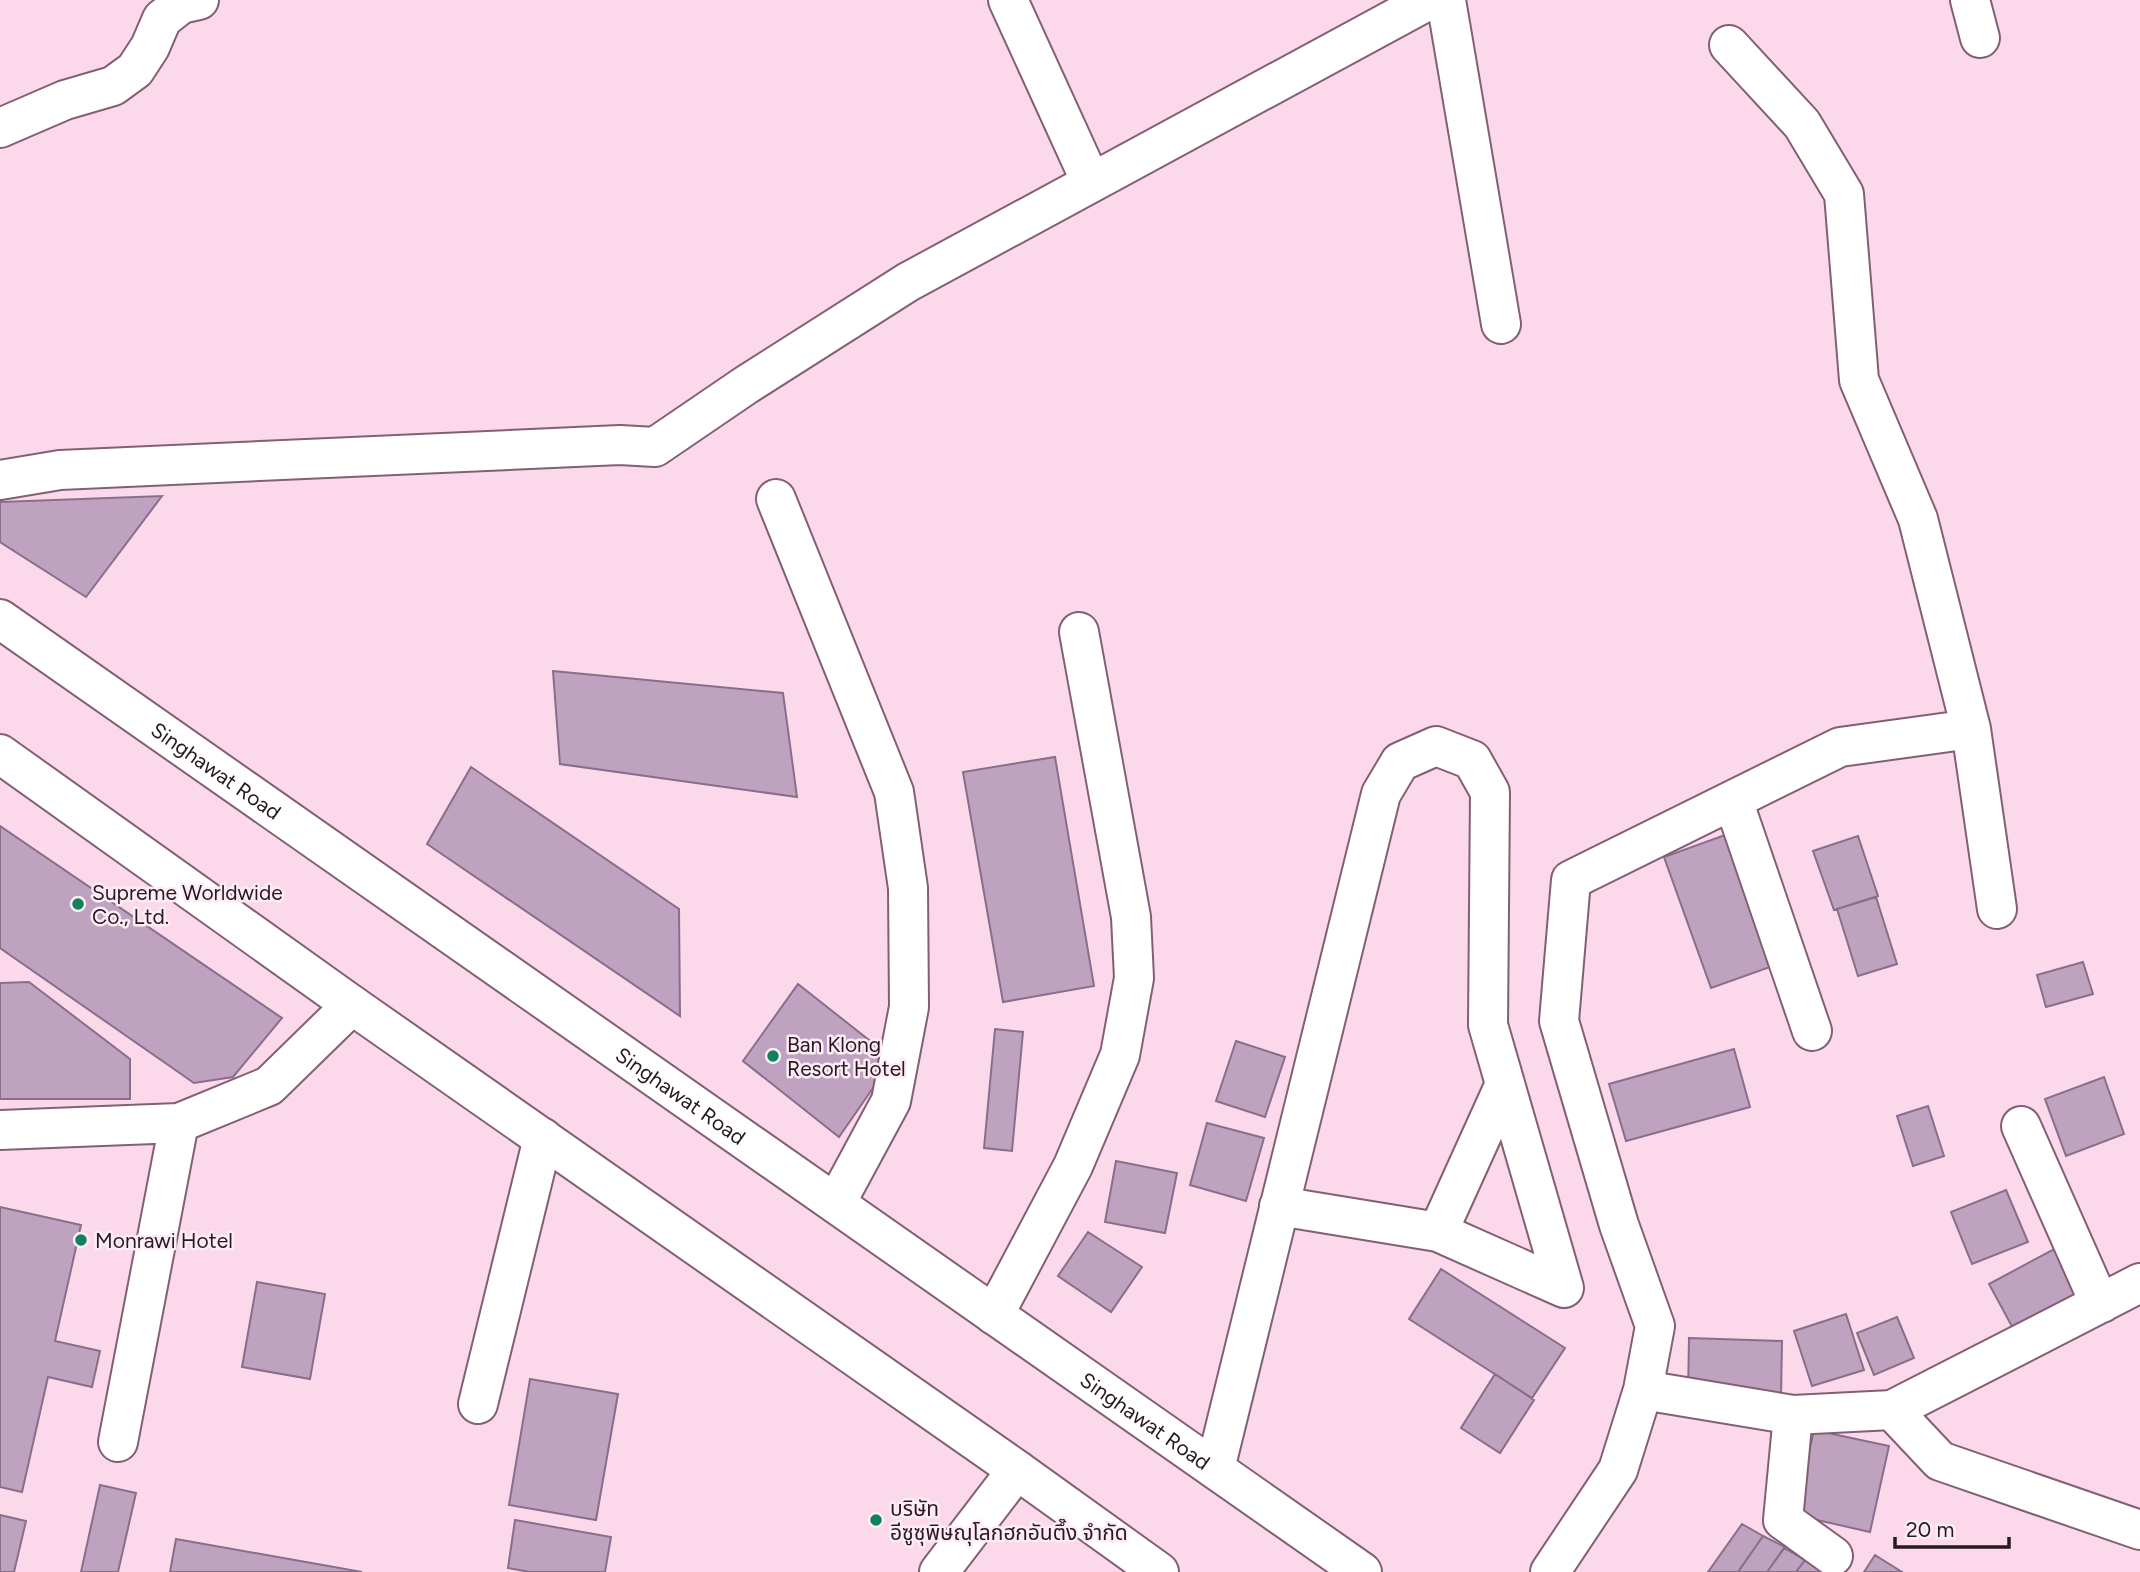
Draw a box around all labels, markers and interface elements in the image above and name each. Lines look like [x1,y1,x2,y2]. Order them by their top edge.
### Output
street label: Singhawat Road [147,716,286,824]
place label: Supreme Worldwide Co., Ltd. [92,880,283,929]
marker: Supreme Worldwide Co., Ltd. [70,896,86,912]
place label: Ban Klong Resort Hotel [787,1032,906,1081]
street label: Singhawat Road [611,1041,751,1149]
marker: Ban Klong Resort Hotel [765,1048,781,1064]
place label: Monrawi Hotel [95,1228,233,1253]
marker: Monrawi Hotel [73,1232,89,1248]
street label: Singhawat Road [1076,1366,1215,1474]
place label: บริษัท อีซูซุพิษณุโลกฮกอันตึ๊ง จำกัด [890,1496,1128,1546]
scale bar [1895,1506,2009,1550]
marker: บริษัท อีซูซุพิษณุโลกฮกอันตึ๊ง จำกัด [868,1512,884,1528]
text: 20 m [1906,1517,1954,1542]

